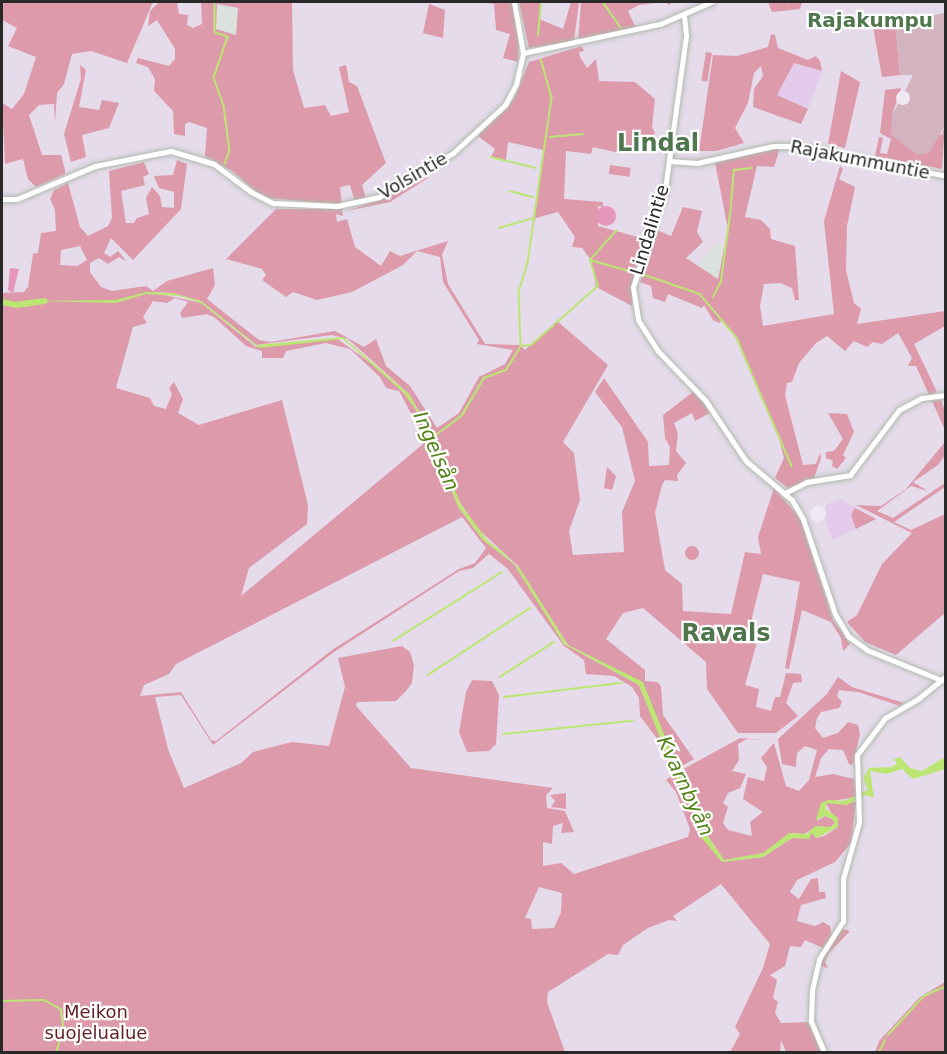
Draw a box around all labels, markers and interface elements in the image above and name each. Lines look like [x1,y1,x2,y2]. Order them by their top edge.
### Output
district label: Rajakumpu [807,8,933,32]
district label: Lindal [617,130,699,158]
street label: Rajakummuntie [789,136,931,184]
street label: Volsintie [375,148,451,204]
street label: Lindalintie [626,182,674,278]
water label: Ingelsån [408,408,464,494]
district label: Ravals [681,620,771,648]
water label: Kvarnbyån [651,732,719,840]
park label: Meikon suojelualue [45,1002,147,1044]

